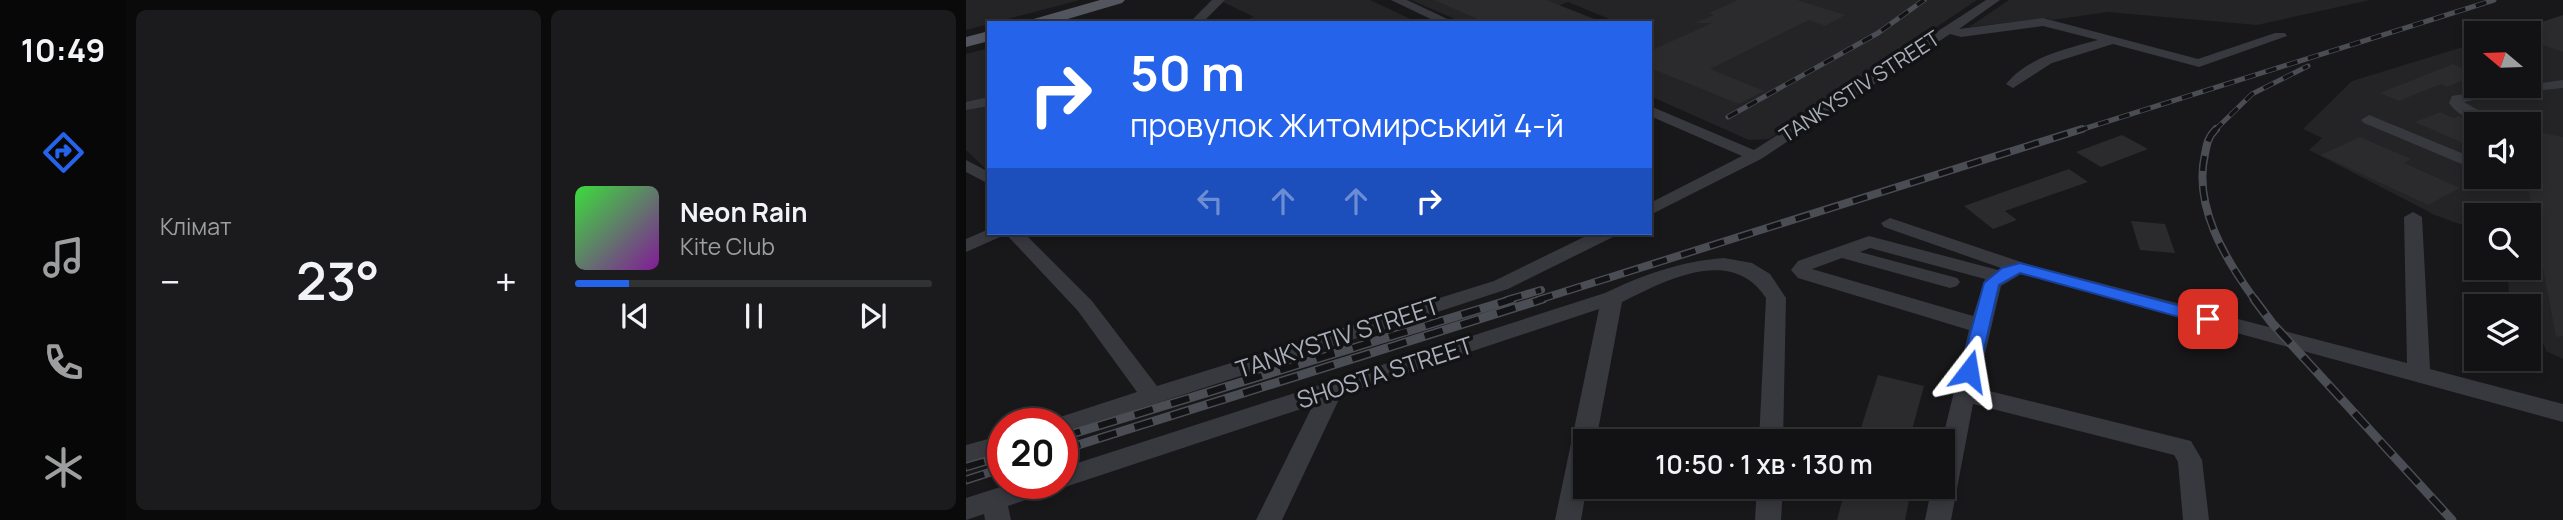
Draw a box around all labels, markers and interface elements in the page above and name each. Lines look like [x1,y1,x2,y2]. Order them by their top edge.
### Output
north arrow [2464,21,2541,98]
map controls [2464,21,2541,371]
street label: TANKYSTIV STREET [1774,24,1945,148]
text: 10:49 [21,28,105,72]
text: 50 m [1130,39,1245,106]
icon: right [1015,49,1106,140]
text: провулок Житомирський 4-й [1130,103,1564,147]
button: sound [2464,112,2541,189]
icon: directions [39,128,88,177]
icon: left [1191,182,1229,220]
icon: ahead [1264,182,1302,220]
icon: ahead [1337,182,1375,220]
icon: right [1410,182,1448,220]
text: Neon Rain [680,194,808,230]
button: search [2464,203,2541,280]
text: Клімат [160,210,232,242]
text: Kite Club [680,230,775,262]
icon: music [39,233,88,282]
text: 23° [296,245,380,316]
text: − [160,255,181,307]
text: + [495,255,517,307]
street label: TANKYSTIV STREET [1231,288,1444,385]
pin [2178,289,2238,349]
button: layers [2464,294,2541,371]
icon: previous [616,297,654,335]
icon: pause [735,297,773,335]
icon: next [854,297,892,335]
icon: arrive [2189,300,2227,338]
street label: SHOSTA STREET [1292,327,1477,416]
position arrow [1932,334,2006,408]
icon: phone [39,338,88,387]
speed limit sign: 20 [987,408,1078,499]
icon: climate [39,443,88,492]
text: 10:50 · 1 хв · 130 m [1655,446,1873,482]

